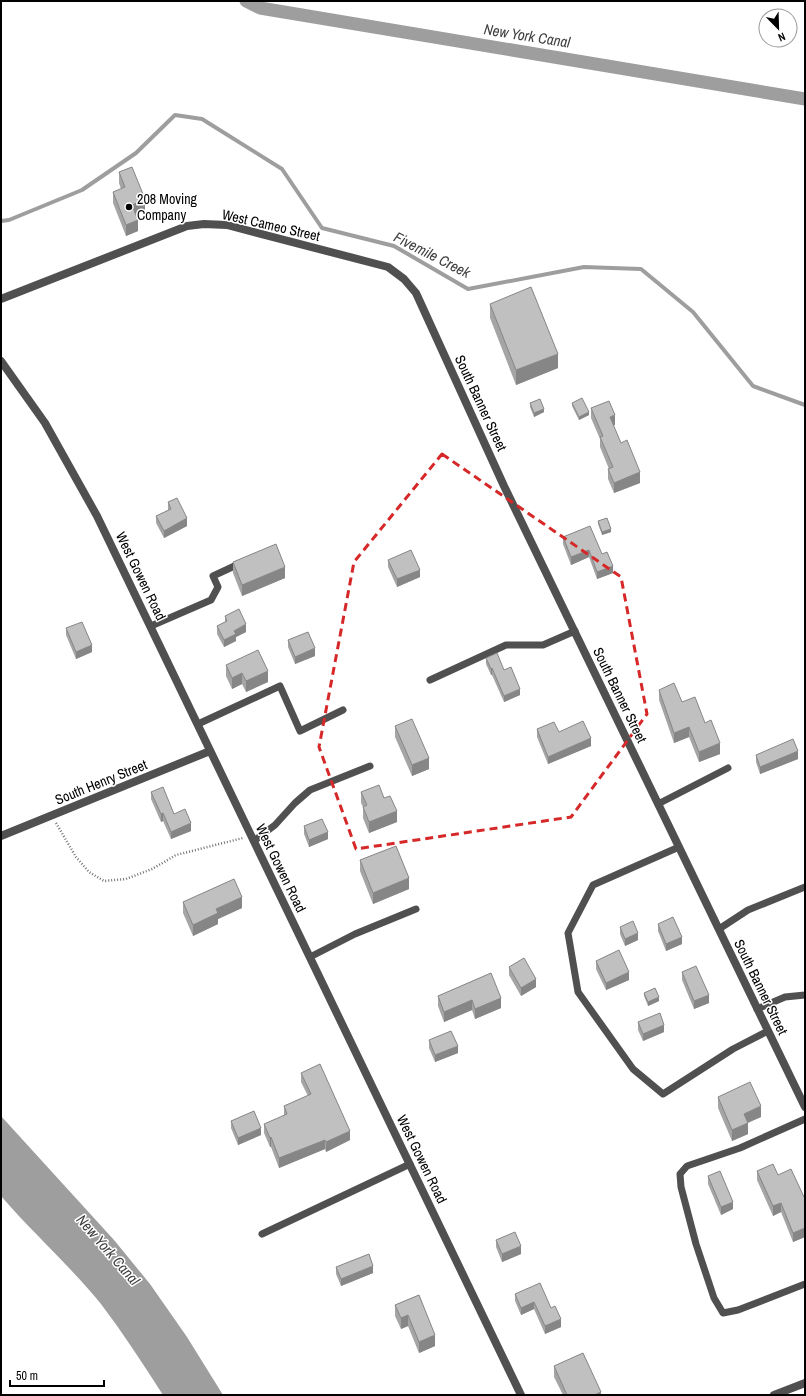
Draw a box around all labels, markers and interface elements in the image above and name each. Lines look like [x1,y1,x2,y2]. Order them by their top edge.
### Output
north arrow [758,8,798,48]
water label: New York Canal [482,18,572,53]
text: N [776,29,788,45]
place label: 208 Moving Company [137,190,198,224]
marker: 208 Moving Company [124,202,134,212]
street label: West Cameo Street [220,205,322,245]
water label: Fivemile Creek [390,226,475,283]
street label: South Banner Street [451,352,511,454]
street label: West Gowen Road [112,529,170,623]
street label: South Banner Street [589,644,651,746]
street label: South Henry Street [52,755,150,809]
street label: West Gowen Road [252,821,310,915]
street label: South Banner Street [730,936,792,1038]
street label: West Gowen Road [393,1112,451,1206]
water label: New York Canal [72,1210,145,1290]
scale bar [10,1362,104,1388]
text: 50 m [16,1368,38,1384]

